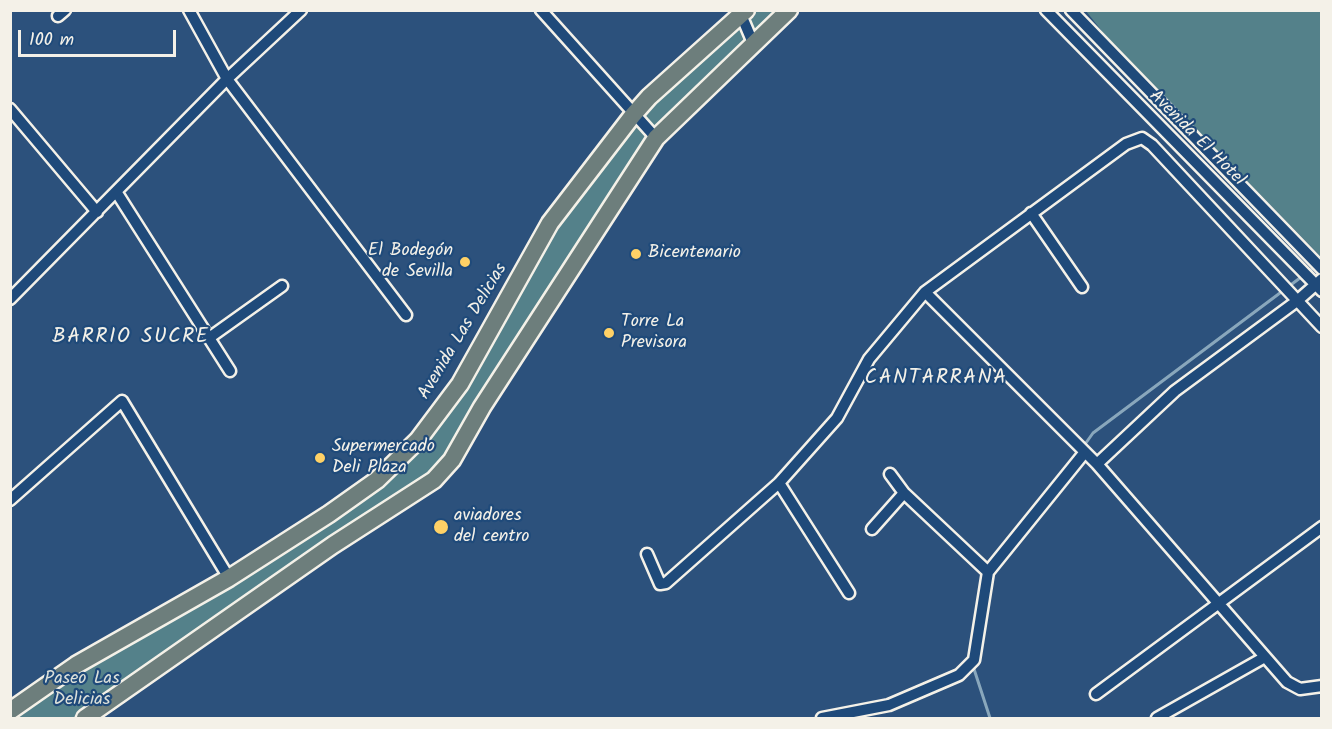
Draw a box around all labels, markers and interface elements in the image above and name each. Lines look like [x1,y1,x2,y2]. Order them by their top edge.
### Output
scale bar [21,18,178,56]
text: 100 m [29,26,74,55]
street label: Avenida El Hotel [1143,86,1249,192]
place label: El Bodegón de Sevilla [368,241,453,284]
place label: Bicentenario [648,243,741,265]
marker: Bicentenario [629,247,643,261]
marker: El Bodegón de Sevilla [458,255,472,269]
street label: Avenida Las Delicias [415,260,513,404]
place label: Torre La Previsora [621,312,687,354]
district label: BARRIO SUCRE [52,325,210,351]
marker: Torre La Previsora [602,326,616,340]
district label: CANTARRANA [865,366,1007,392]
place label: Supermercado Deli Plaza [332,437,435,480]
marker: Supermercado Deli Plaza [313,451,327,465]
place label: aviadores del centro [454,506,529,548]
marker: aviadores del centro [432,518,450,536]
park label: Paseo Las Delicias [44,669,120,712]

